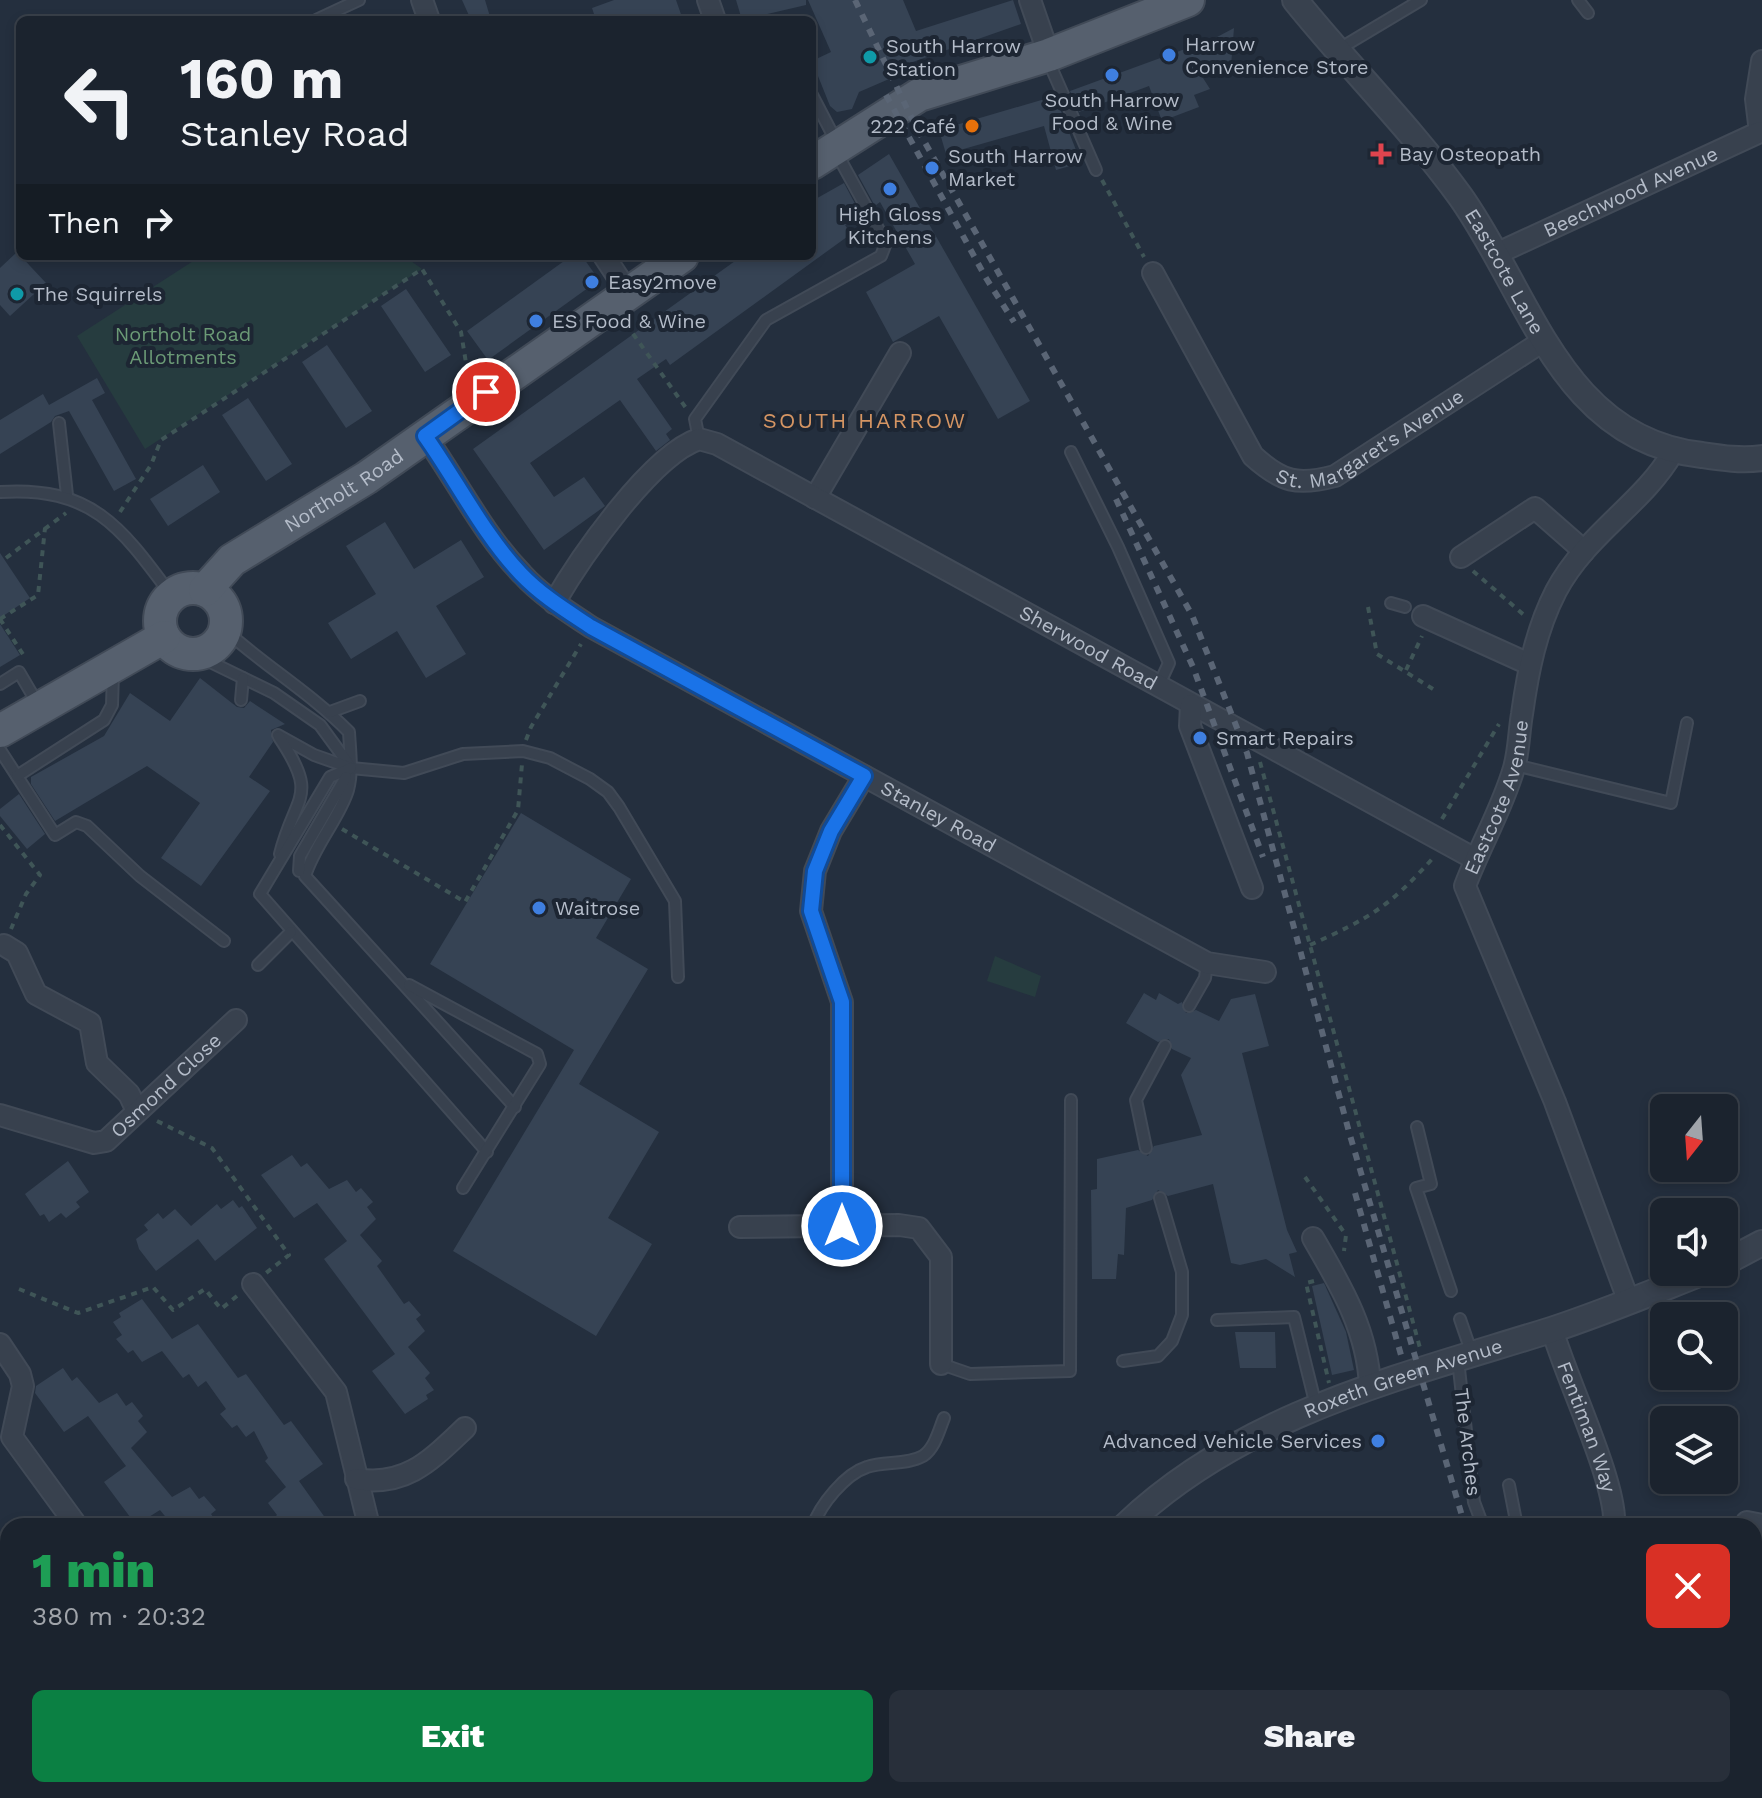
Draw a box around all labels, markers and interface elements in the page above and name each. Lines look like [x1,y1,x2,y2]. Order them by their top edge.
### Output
place label: Harrow Convenience Store [1185,32,1369,79]
place label: South Harrow Station [886,34,1021,81]
text: 160 m [180,46,343,112]
marker: Harrow Convenience Store [1160,46,1178,64]
icon: left [48,48,152,152]
marker: South Harrow Station [861,48,879,66]
marker: South Harrow Food & Wine [1103,66,1121,84]
place label: South Harrow Food & Wine [1044,88,1180,135]
text: Stanley Road [180,113,410,155]
place label: 222 Café [870,114,956,138]
marker: 222 Café [963,117,981,135]
street label: Beechwood Avenue [1540,141,1722,242]
place label: Bay Osteopath [1399,142,1541,166]
marker: Bay Osteopath [1370,143,1392,165]
place label: South Harrow Market [948,144,1083,191]
marker: South Harrow Market [923,159,941,177]
marker: High Gloss Kitchens [881,180,899,198]
icon: right [136,200,180,244]
place label: High Gloss Kitchens [838,202,942,249]
street label: Eastcote Lane [1460,204,1549,339]
text: Then [48,205,120,240]
place label: Easy2move [608,270,717,294]
marker: Easy2move [583,273,601,291]
place label: The Squirrels [33,282,163,306]
marker: The Squirrels [8,285,26,303]
place label: ES Food & Wine [552,309,706,333]
marker: ES Food & Wine [527,312,545,330]
park label: Northolt Road Allotments [115,322,251,369]
pin [452,358,520,426]
icon: arrive [464,370,508,414]
street label: St. Margaret's Avenue [1272,384,1468,493]
district label: SOUTH HARROW [763,408,967,433]
street label: Northolt Road [280,444,408,537]
street label: Sherwood Road [1015,600,1162,695]
street label: Eastcote Avenue [1459,719,1533,878]
place label: Smart Repairs [1216,726,1354,750]
marker: Smart Repairs [1191,729,1209,747]
street label: Stanley Road [877,775,1000,858]
place label: Waitrose [555,896,640,920]
marker: Waitrose [530,899,548,917]
street label: Osmond Close [106,1028,226,1143]
north arrow [1650,1094,1738,1182]
map controls [1650,1094,1738,1494]
position arrow [800,1184,884,1268]
button: sound [1650,1198,1738,1286]
button: search [1650,1302,1738,1390]
street label: Roxeth Green Avenue [1300,1334,1505,1423]
street label: Fentiman Way [1552,1358,1622,1495]
street label: The Arches [1449,1387,1487,1497]
button: layers [1650,1406,1738,1494]
place label: Advanced Vehicle Services [1103,1429,1362,1453]
marker: Advanced Vehicle Services [1369,1432,1387,1450]
text: 1 min [32,1542,155,1599]
button: close [1646,1544,1730,1628]
text: 380 m · 20:32 [32,1601,206,1631]
button: Exit [32,1690,873,1782]
button: Share [889,1690,1730,1782]

